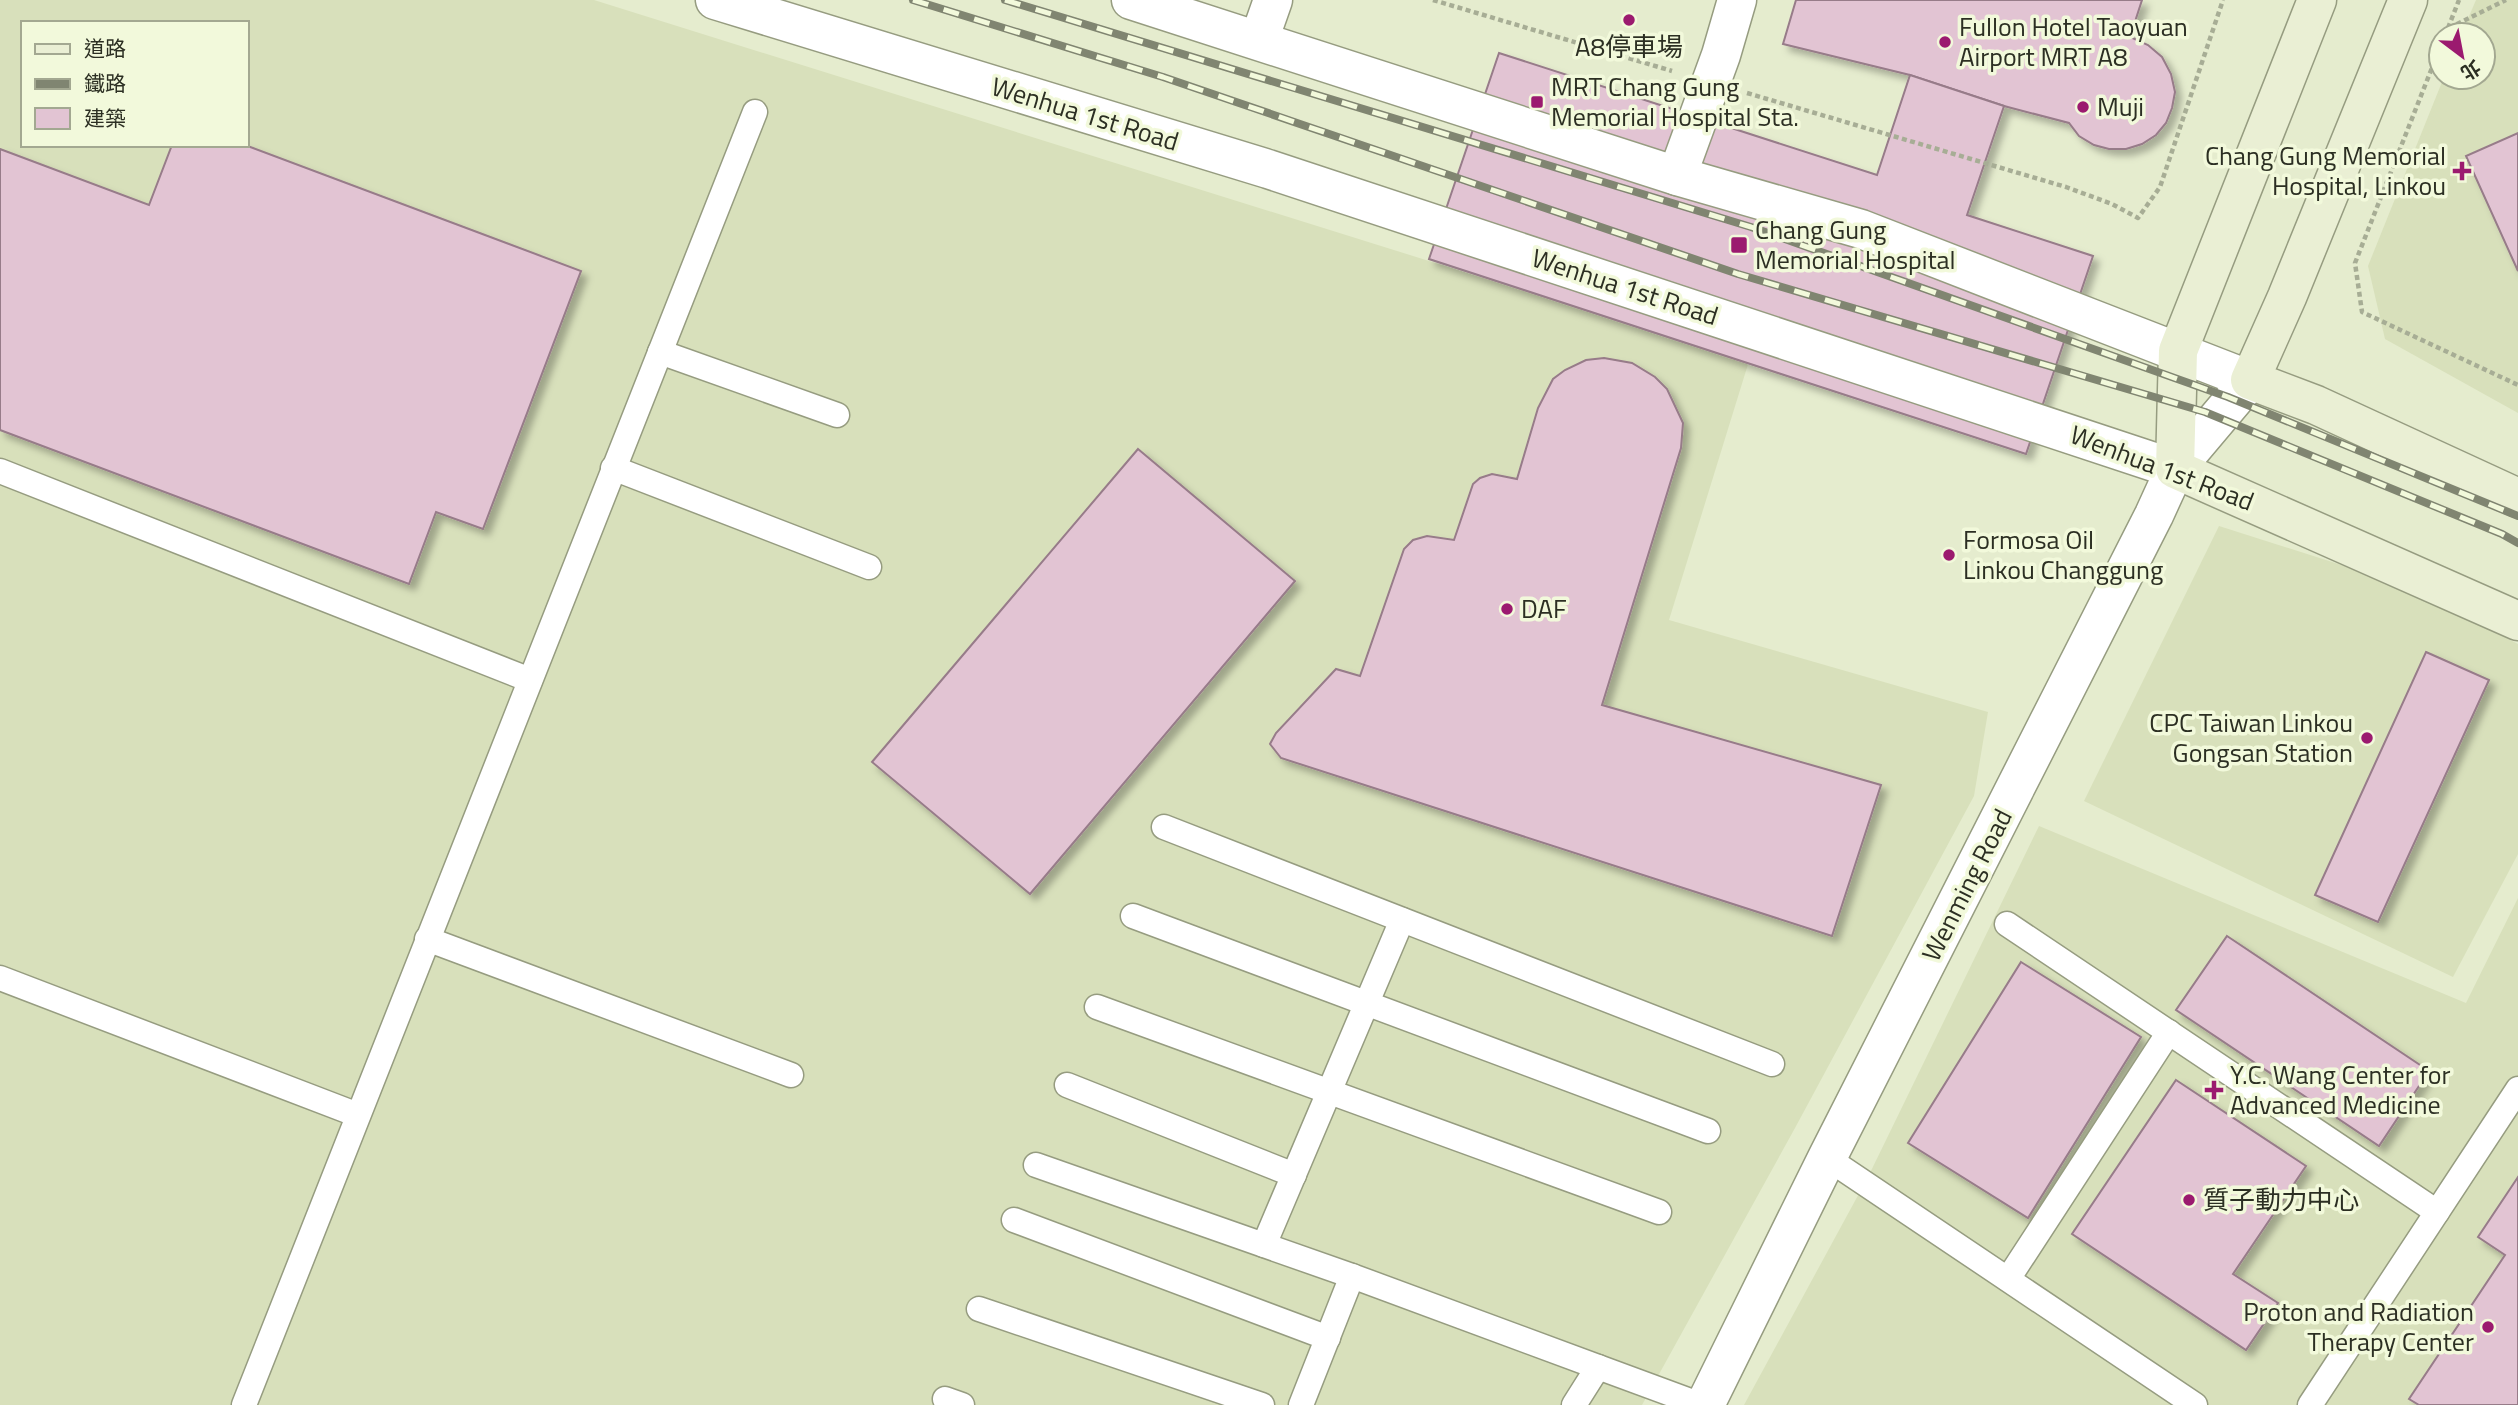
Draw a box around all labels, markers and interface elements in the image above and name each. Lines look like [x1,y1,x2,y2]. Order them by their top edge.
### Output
place label: Fullon Hotel Taoyuan Airport MRT A8 [1959,7,2188,76]
marker: A8停車場 [1621,12,1637,28]
legend [21,21,248,147]
north arrow [2427,21,2497,91]
place label: A8停車場 [1575,27,1683,66]
text: 道路 [84,32,126,64]
marker: Fullon Hotel Taoyuan Airport MRT A8 [1937,34,1953,50]
text: 北 [2456,54,2487,88]
text: 鐵路 [84,67,126,99]
street label: Wenhua 1st Road [987,67,1184,161]
place label: MRT Chang Gung Memorial Hospital Sta. [1551,67,1799,136]
place label: Muji [2097,87,2144,126]
marker: MRT Chang Gung Memorial Hospital Sta. [1529,94,1545,110]
marker: Muji [2075,99,2091,115]
text: 建築 [84,102,126,134]
place label: Chang Gung Memorial Hospital, Linkou [2205,136,2446,205]
marker: Chang Gung Memorial Hospital, Linkou [2452,161,2472,181]
place label: Chang Gung Memorial Hospital [1755,210,1956,279]
marker: Chang Gung Memorial Hospital [1729,235,1749,255]
street label: Wenhua 1st Road [1527,238,1723,335]
street label: Wenhua 1st Road [2065,415,2260,520]
place label: Formosa Oil Linkou Changgung [1963,520,2163,589]
marker: Formosa Oil Linkou Changgung [1941,547,1957,563]
place label: DAF [1521,589,1567,628]
marker: DAF [1499,601,1515,617]
place label: CPC Taiwan Linkou Gongsan Station [2149,703,2353,772]
marker: CPC Taiwan Linkou Gongsan Station [2359,730,2375,746]
street label: Wenming Road [1911,802,2022,968]
place label: Y.C. Wang Center for Advanced Medicine [2230,1055,2451,1124]
marker: Y.C. Wang Center for Advanced Medicine [2204,1080,2224,1100]
place label: 質子動力中心 [2203,1180,2359,1219]
marker: 質子動力中心 [2181,1192,2197,1208]
place label: Proton and Radiation Therapy Center [2243,1292,2474,1361]
marker: Proton and Radiation Therapy Center [2480,1319,2496,1335]

